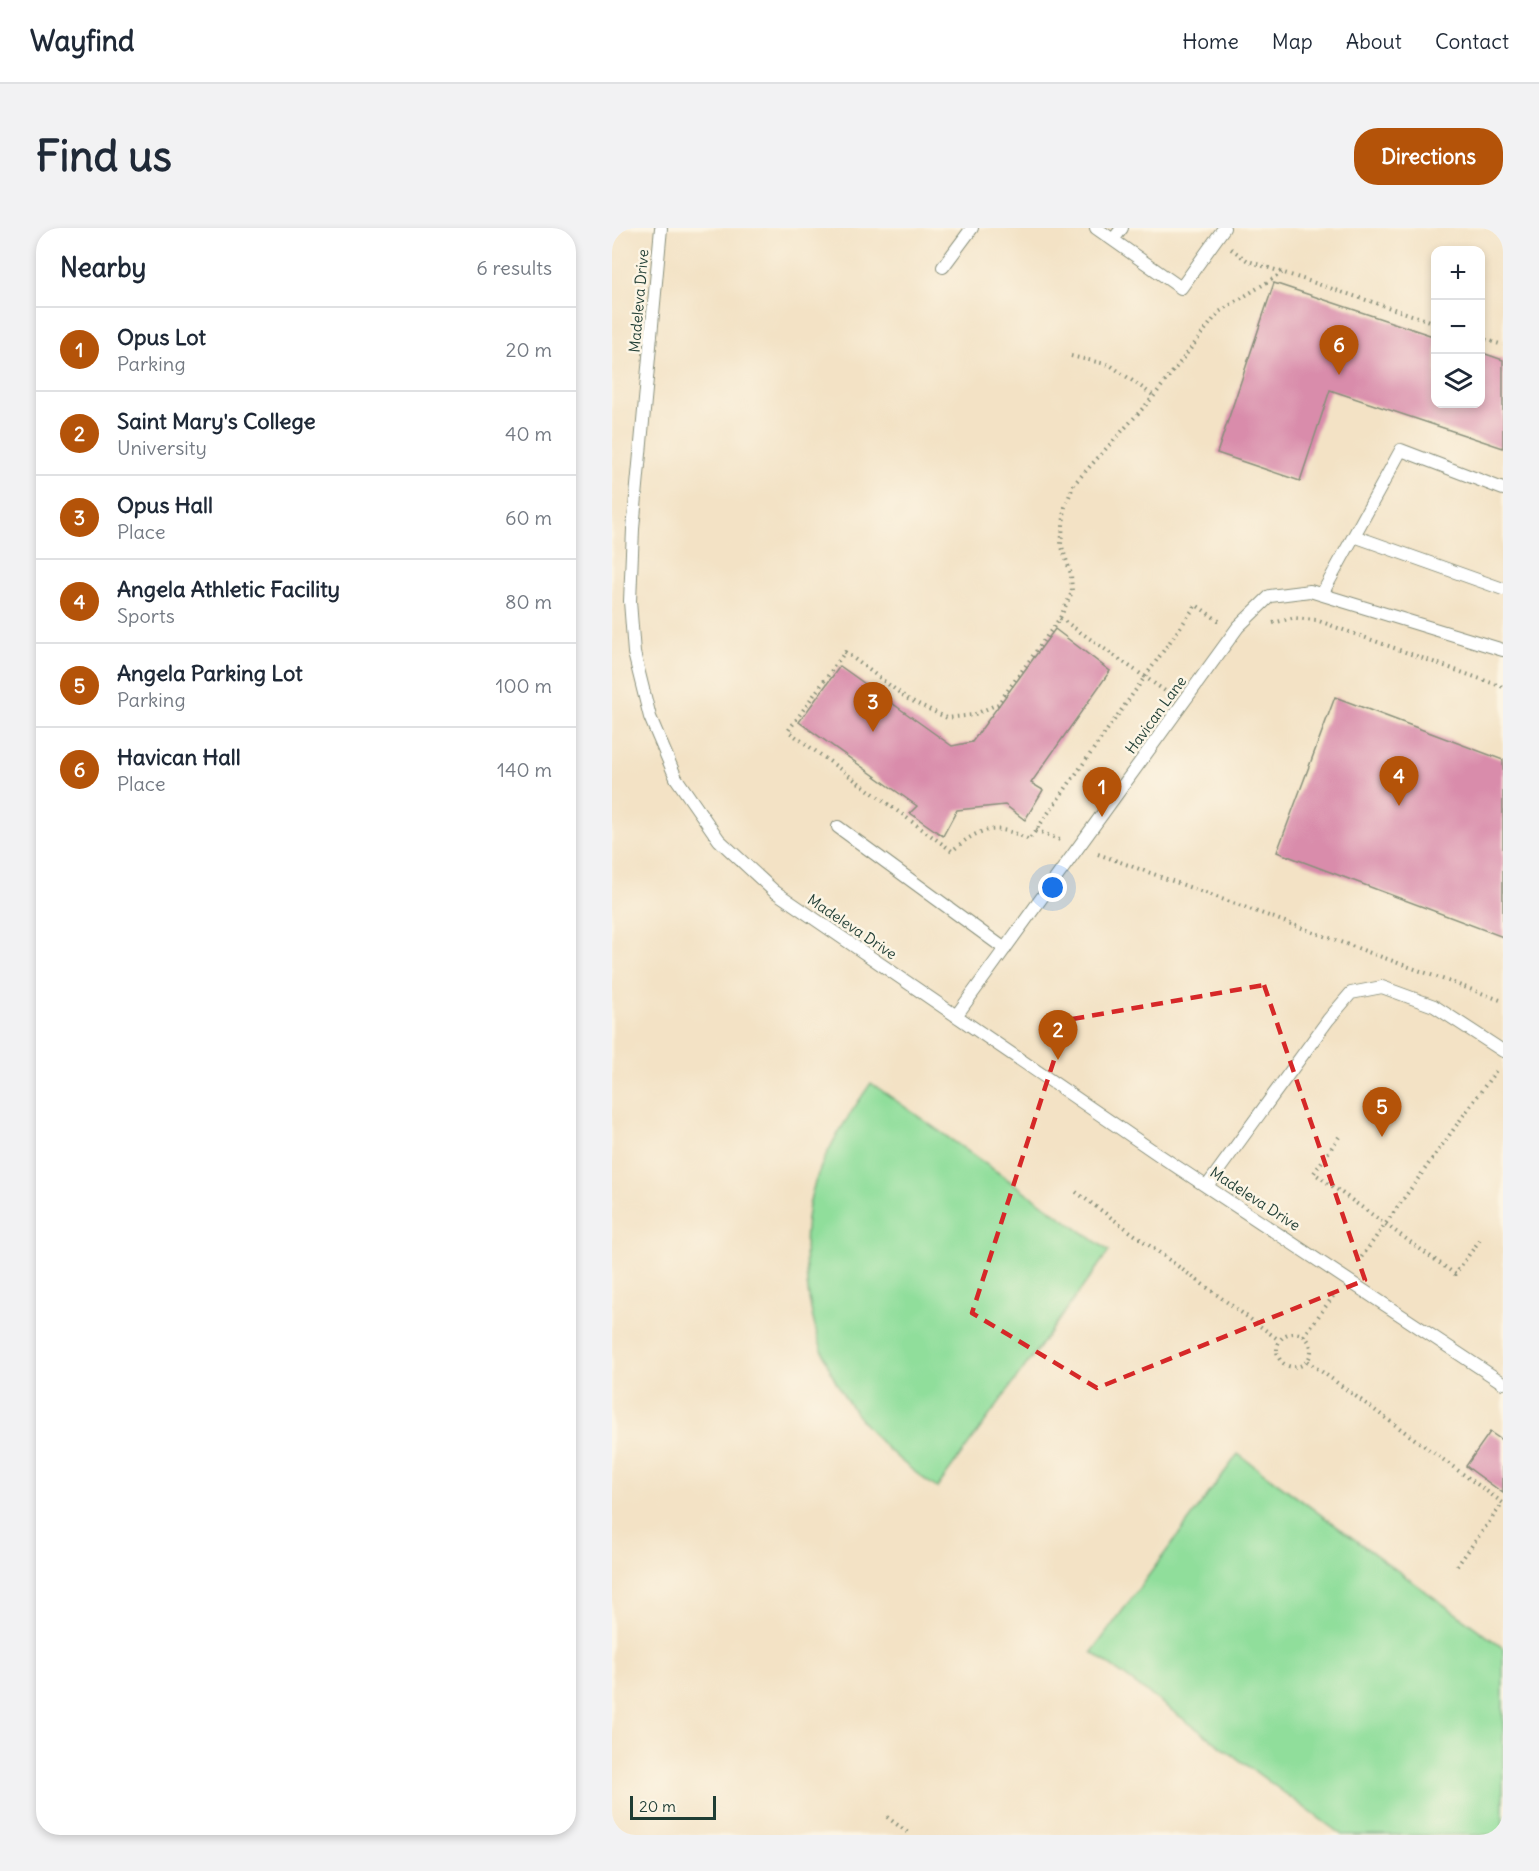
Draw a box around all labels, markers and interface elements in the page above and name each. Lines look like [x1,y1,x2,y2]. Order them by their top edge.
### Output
text: Wayfind [30,23,134,59]
text: Home [1182,28,1239,55]
text: Map [1272,28,1313,55]
text: About [1346,28,1402,55]
text: Contact [1435,28,1509,55]
button: Directions [1354,128,1503,185]
text: Find us [36,130,172,182]
map controls [1431,246,1485,408]
button: + [1431,246,1485,300]
street label: Madeleva Drive [625,248,652,353]
text: Nearby [60,251,146,284]
text: 6 results [476,255,552,280]
button: − [1431,300,1485,354]
text: Opus Lot [117,323,206,351]
pin: 6 [1320,326,1358,375]
text: 1 [76,337,83,362]
text: 20 m [506,337,552,362]
text: Parking [117,351,186,376]
button: layers [1431,354,1485,408]
text: Saint Mary's College [117,407,316,435]
text: 2 [74,421,85,446]
text: 40 m [505,421,552,446]
text: University [117,435,207,460]
text: Opus Hall [117,491,213,519]
text: 3 [74,505,85,530]
text: 60 m [505,505,552,530]
text: Place [117,519,165,544]
text: Angela Athletic Facility [117,575,340,603]
text: 4 [74,589,85,614]
text: 80 m [505,589,552,614]
text: Sports [117,603,175,628]
text: Angela Parking Lot [117,659,303,687]
street label: Havican Lane [1121,672,1190,757]
text: 5 [74,673,85,698]
text: 100 m [495,673,552,698]
pin: 3 [854,682,892,732]
text: Parking [117,687,186,712]
text: Havican Hall [117,743,241,771]
pin: 4 [1380,756,1418,806]
text: 6 [74,757,85,782]
text: 140 m [497,757,552,782]
pin: 1 [1082,768,1122,817]
text: Place [117,771,165,796]
your location [1038,873,1067,902]
street label: Madeleva Drive [804,890,901,963]
pin: 2 [1038,1010,1078,1060]
pin: 5 [1362,1088,1402,1137]
street label: Madeleva Drive [1207,1162,1304,1235]
scale bar [630,1793,716,1820]
text: 20 m [639,1796,676,1816]

